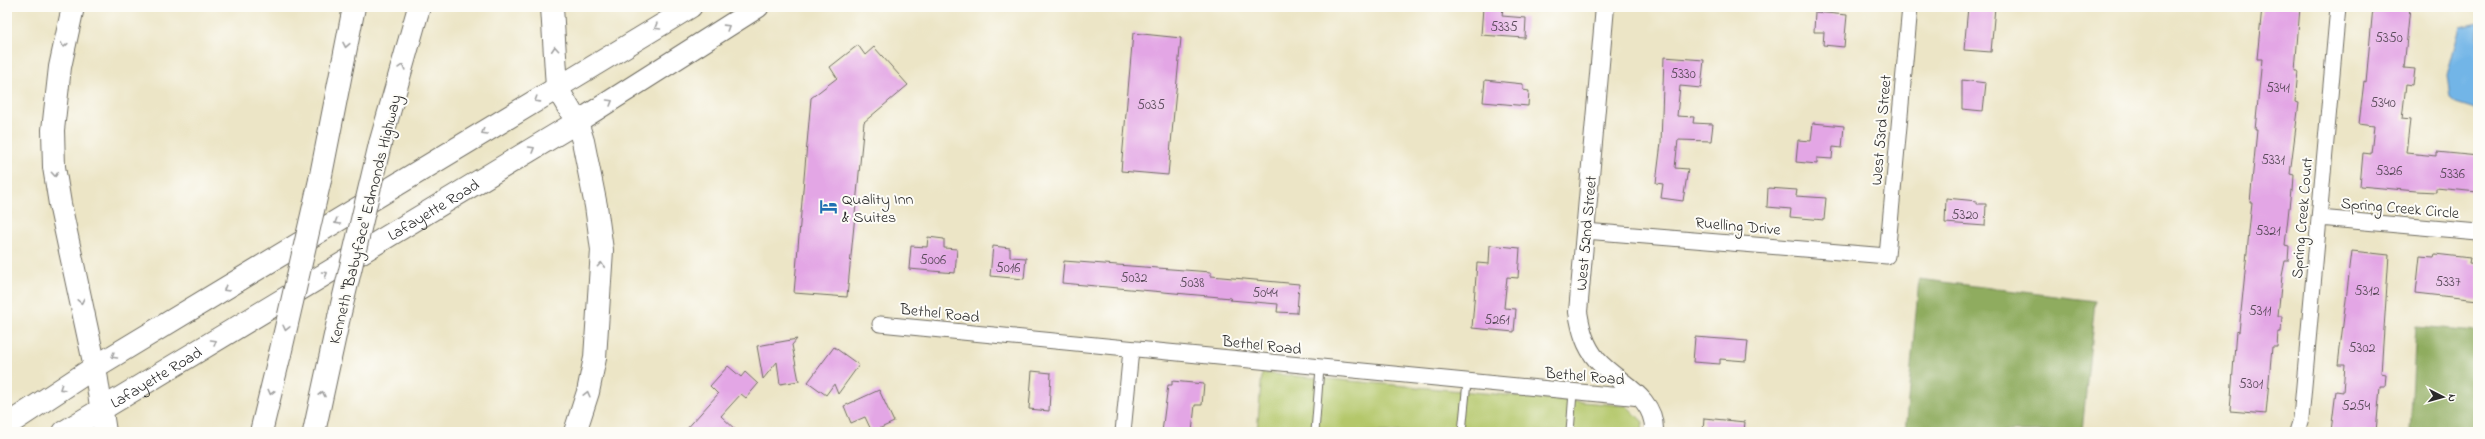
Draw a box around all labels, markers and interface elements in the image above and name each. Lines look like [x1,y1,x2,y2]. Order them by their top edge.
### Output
house number: 5335 [1490,17,1518,38]
one-way arrow [654,23,661,30]
one-way arrow [723,24,730,32]
house number: 5350 [2375,28,2403,49]
one-way arrow [60,42,69,48]
one-way arrow [342,42,351,48]
one-way arrow [550,46,559,52]
one-way arrow [397,63,406,70]
house number: 5330 [1670,64,1696,85]
street label: West 53rd Street [1865,73,1899,187]
house number: 5341 [2266,78,2291,99]
street label: Kenneth "Babyface" Edmonds Highway [323,92,409,347]
house number: 5340 [2370,93,2396,114]
one-way arrow [534,95,541,103]
house number: 5035 [1137,95,1165,116]
one-way arrow [606,99,613,107]
one-way arrow [481,127,488,135]
one-way arrow [528,146,535,153]
house number: 5331 [2261,150,2286,171]
street label: Spring Creek Court [2286,156,2320,280]
house number: 5326 [2376,161,2402,182]
house number: 5336 [2439,164,2465,185]
one-way arrow [50,171,59,177]
street label: Lafayette Road [383,174,484,248]
street label: West 52nd Street [1570,174,1604,292]
place label: Quality Inn & Suites [842,188,914,230]
street label: Spring Creek Circle [2340,192,2461,226]
hotel icon: Quality Inn & Suites [819,197,839,217]
house number: 5320 [1952,205,1978,226]
street label: Ruelling Drive [1694,211,1782,243]
one-way arrow [334,217,341,224]
house number: 5321 [2255,221,2281,242]
house number: 5006 [920,250,946,271]
house number: 5016 [996,258,1020,279]
one-way arrow [596,262,605,268]
house number: 5032 [1121,268,1147,289]
one-way arrow [321,272,328,279]
house number: 5337 [2435,272,2461,293]
house number: 5038 [1179,273,1205,294]
house number: 5312 [2354,281,2380,302]
house number: 5044 [1252,283,1278,304]
one-way arrow [223,284,230,292]
one-way arrow [76,298,84,304]
street label: Bethel Road [898,298,981,330]
house number: 5311 [2249,301,2272,322]
house number: 5261 [1484,310,1510,331]
one-way arrow [282,324,290,331]
street label: Bethel Road [1220,330,1303,362]
house number: 5302 [2349,338,2375,359]
one-way arrow [210,339,217,346]
street label: Lafayette Road [106,341,207,415]
one-way arrow [111,351,118,358]
street label: Bethel Road [1543,361,1626,392]
house number: 5301 [2239,374,2264,395]
north arrow [2423,377,2463,417]
one-way arrow [59,383,66,391]
one-way arrow [267,388,275,395]
one-way arrow [318,391,326,397]
one-way arrow [582,391,591,398]
text: N [2444,393,2460,402]
house number: 5254 [2342,396,2371,417]

